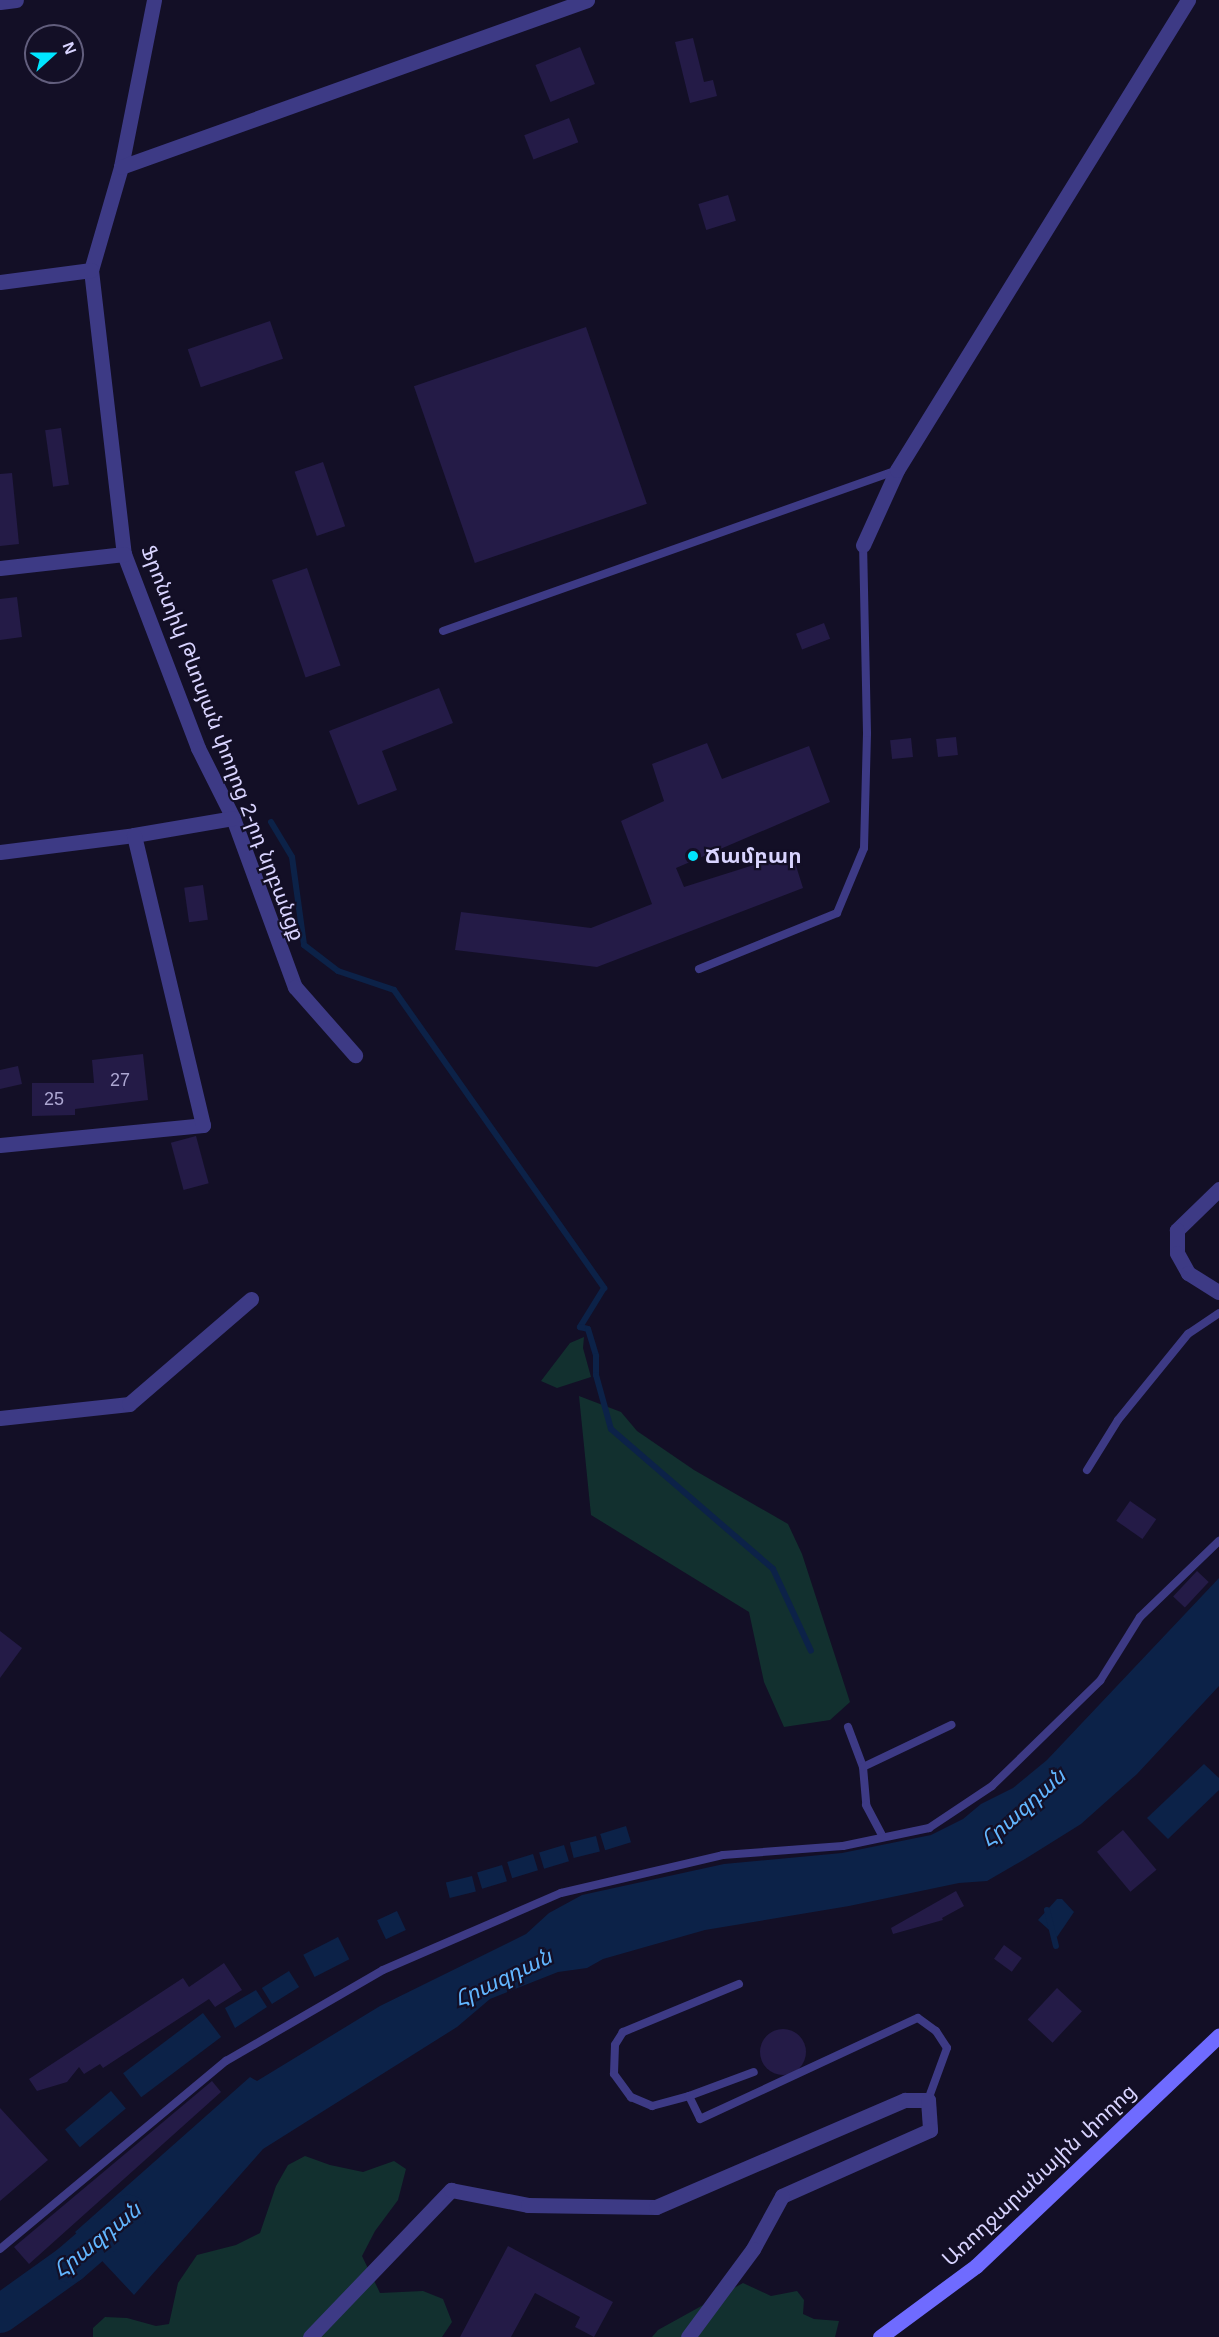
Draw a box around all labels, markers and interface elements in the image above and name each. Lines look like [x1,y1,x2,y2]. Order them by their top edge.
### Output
north arrow [24,24,84,84]
text: N [59,40,79,57]
street label: Ֆրոնտիկ Թևոսյան փողոց 2-րդ նրբանցք [136,542,310,944]
place label: Ճամբար [705,843,802,869]
marker: Ճամբար [686,849,700,863]
house number: 27 [110,1069,130,1091]
house number: 25 [44,1088,64,1110]
water label: Հրազդան [975,1763,1071,1853]
water label: Հրազդան [450,1943,556,2013]
street label: Առողջարանային փողոց [937,2079,1141,2271]
water label: Հրազդան [48,2197,146,2283]

